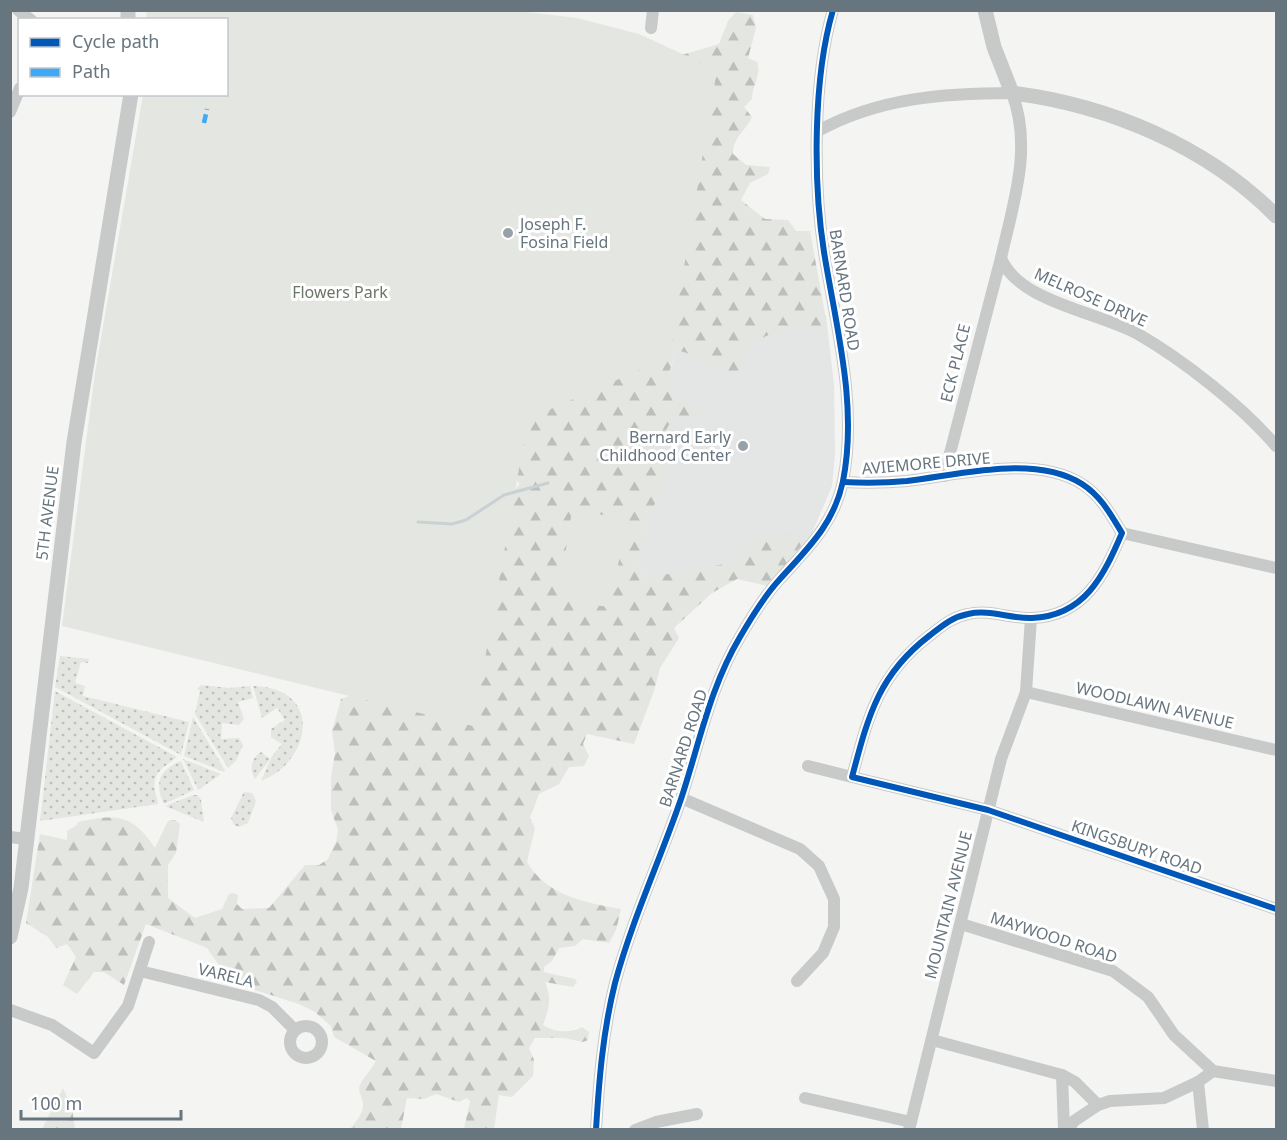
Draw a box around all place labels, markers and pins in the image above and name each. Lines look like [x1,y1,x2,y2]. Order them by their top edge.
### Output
place label: Joseph F. Fosina Field [518,213,608,253]
marker: Joseph F. Fosina Field [501,226,515,240]
place label: Bernard Early Childhood Center [599,426,732,466]
marker: Bernard Early Childhood Center [736,439,750,453]

